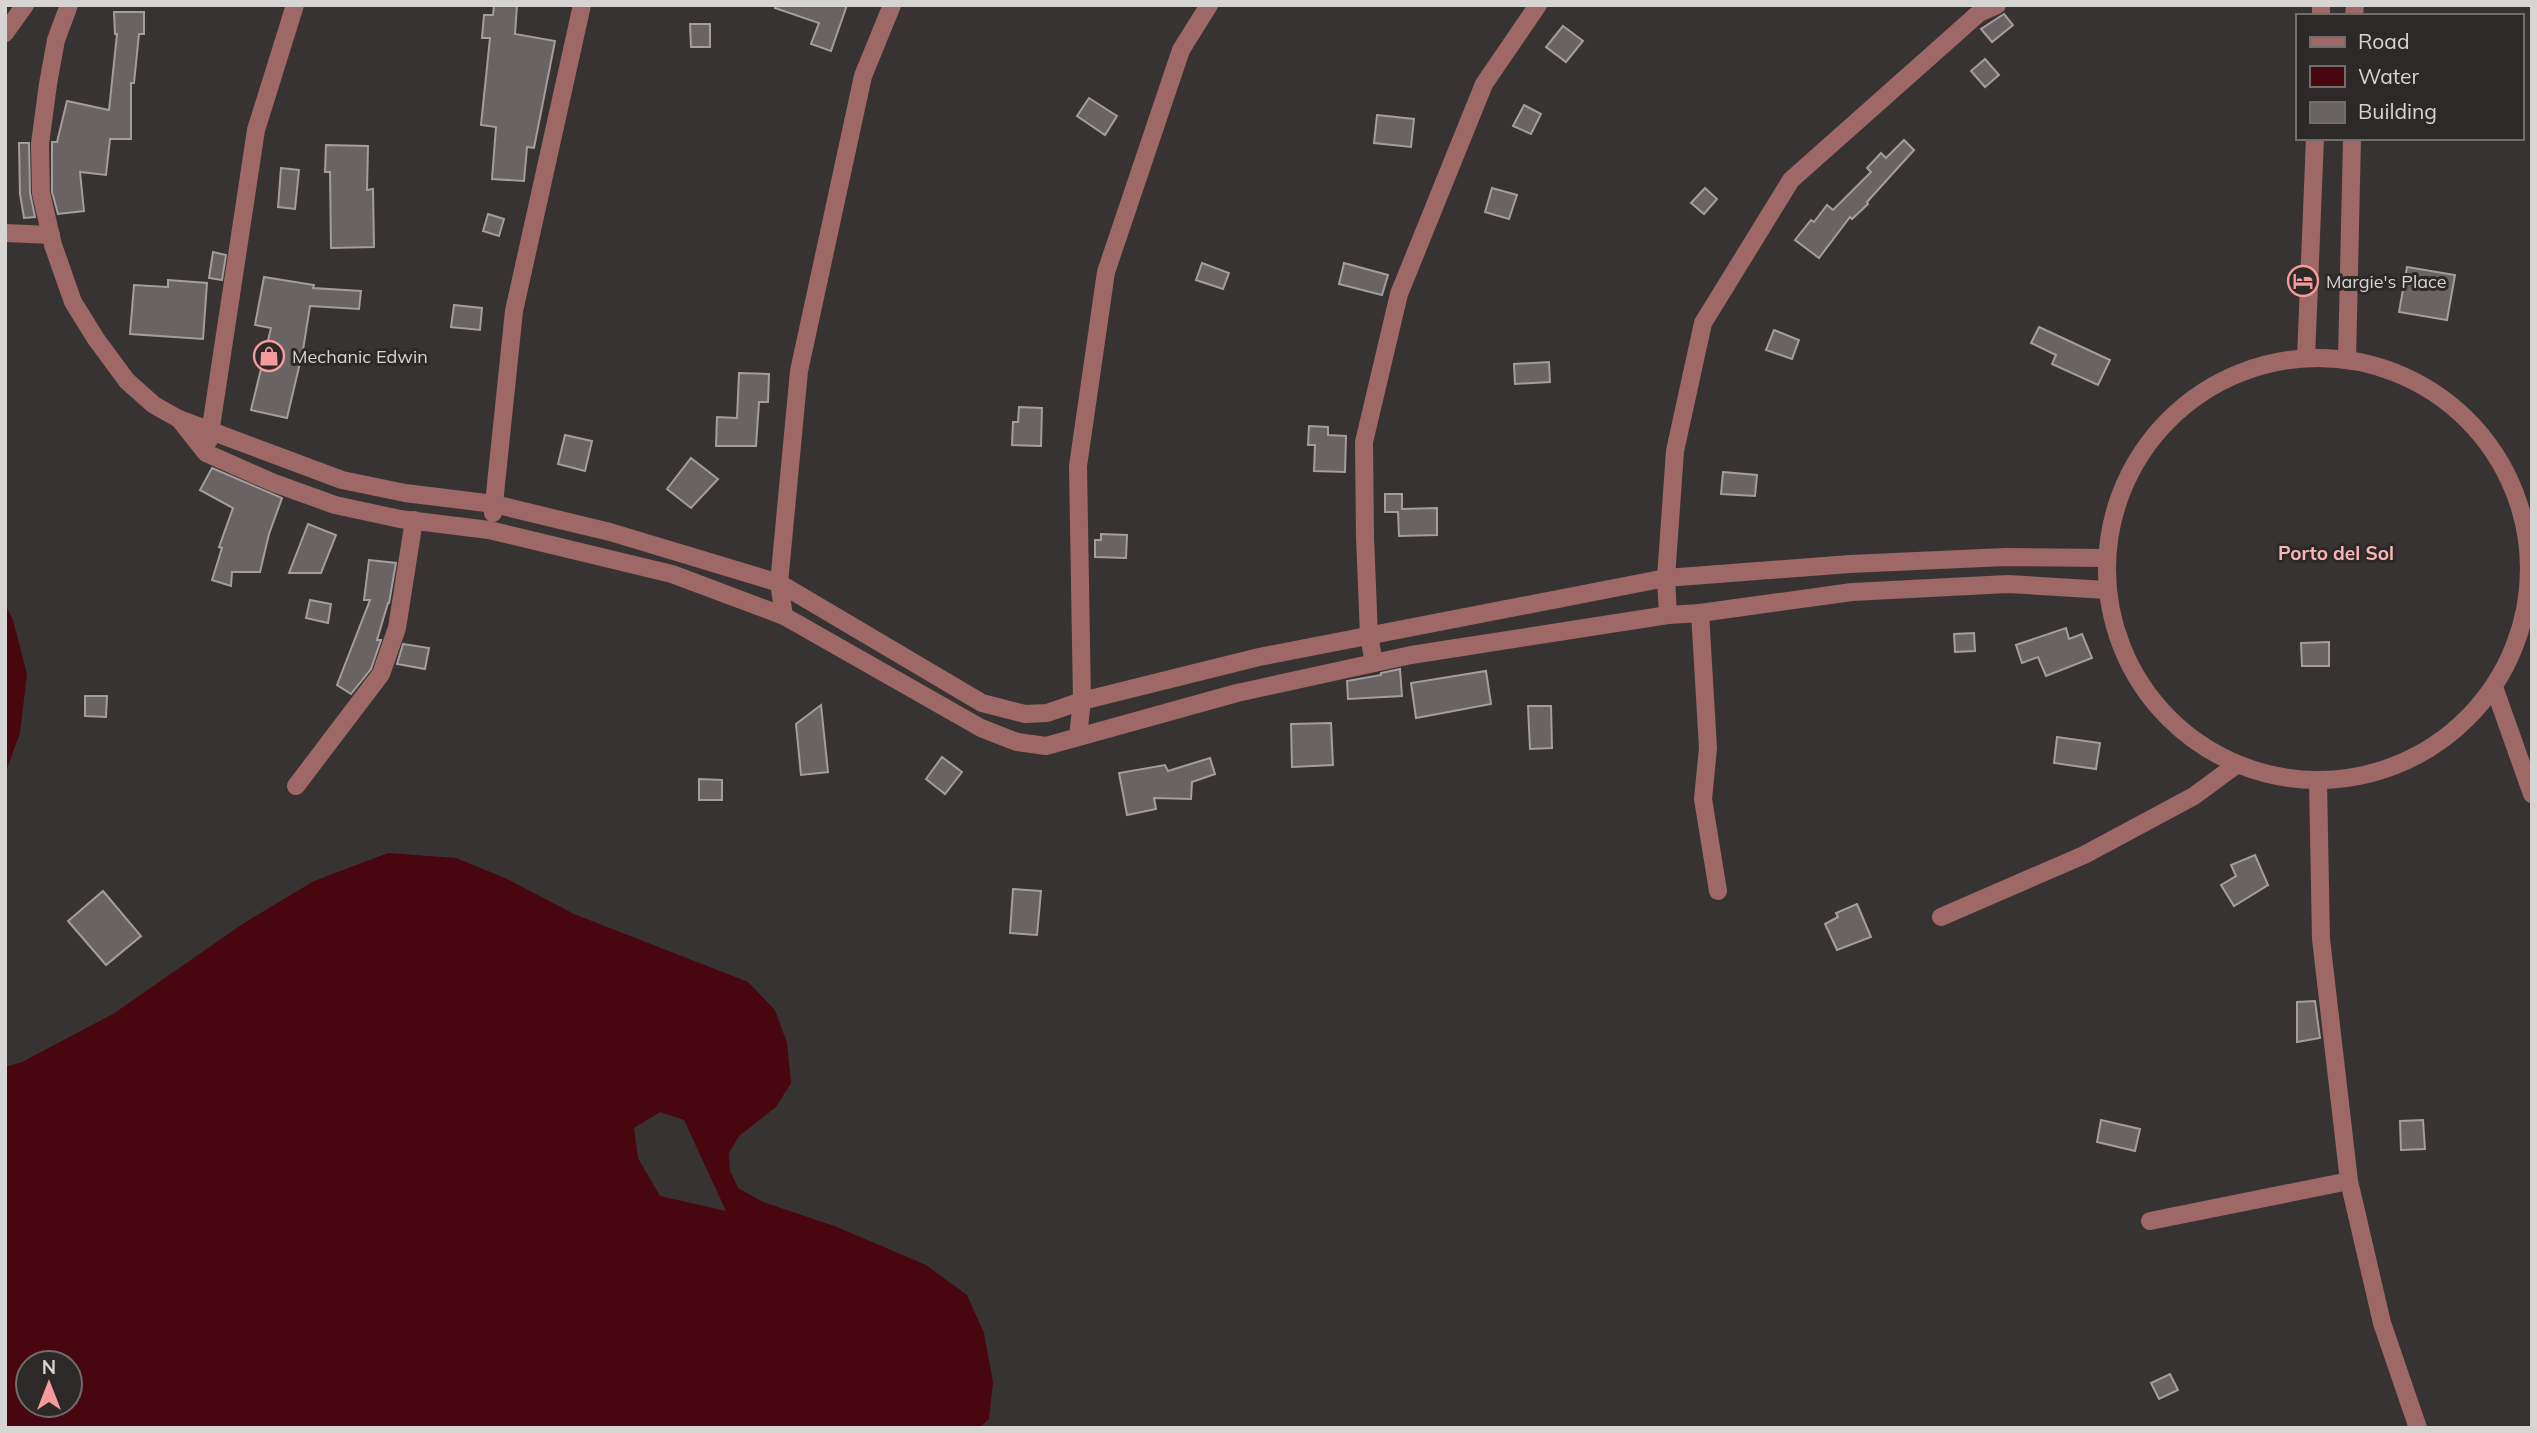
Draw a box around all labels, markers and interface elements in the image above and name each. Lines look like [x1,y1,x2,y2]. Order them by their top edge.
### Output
legend [2296,14,2523,140]
text: Road [2358,28,2409,54]
text: Water [2358,63,2419,89]
text: Building [2358,98,2437,124]
hotel icon: Margie's Place [2286,264,2320,298]
place label: Margie's Place [2326,270,2447,293]
shop icon: Mechanic Edwin [252,339,286,373]
place label: Mechanic Edwin [292,345,428,368]
district label: Porto del Sol [2278,541,2394,565]
north arrow [14,1349,84,1419]
text: N [42,1355,56,1379]

